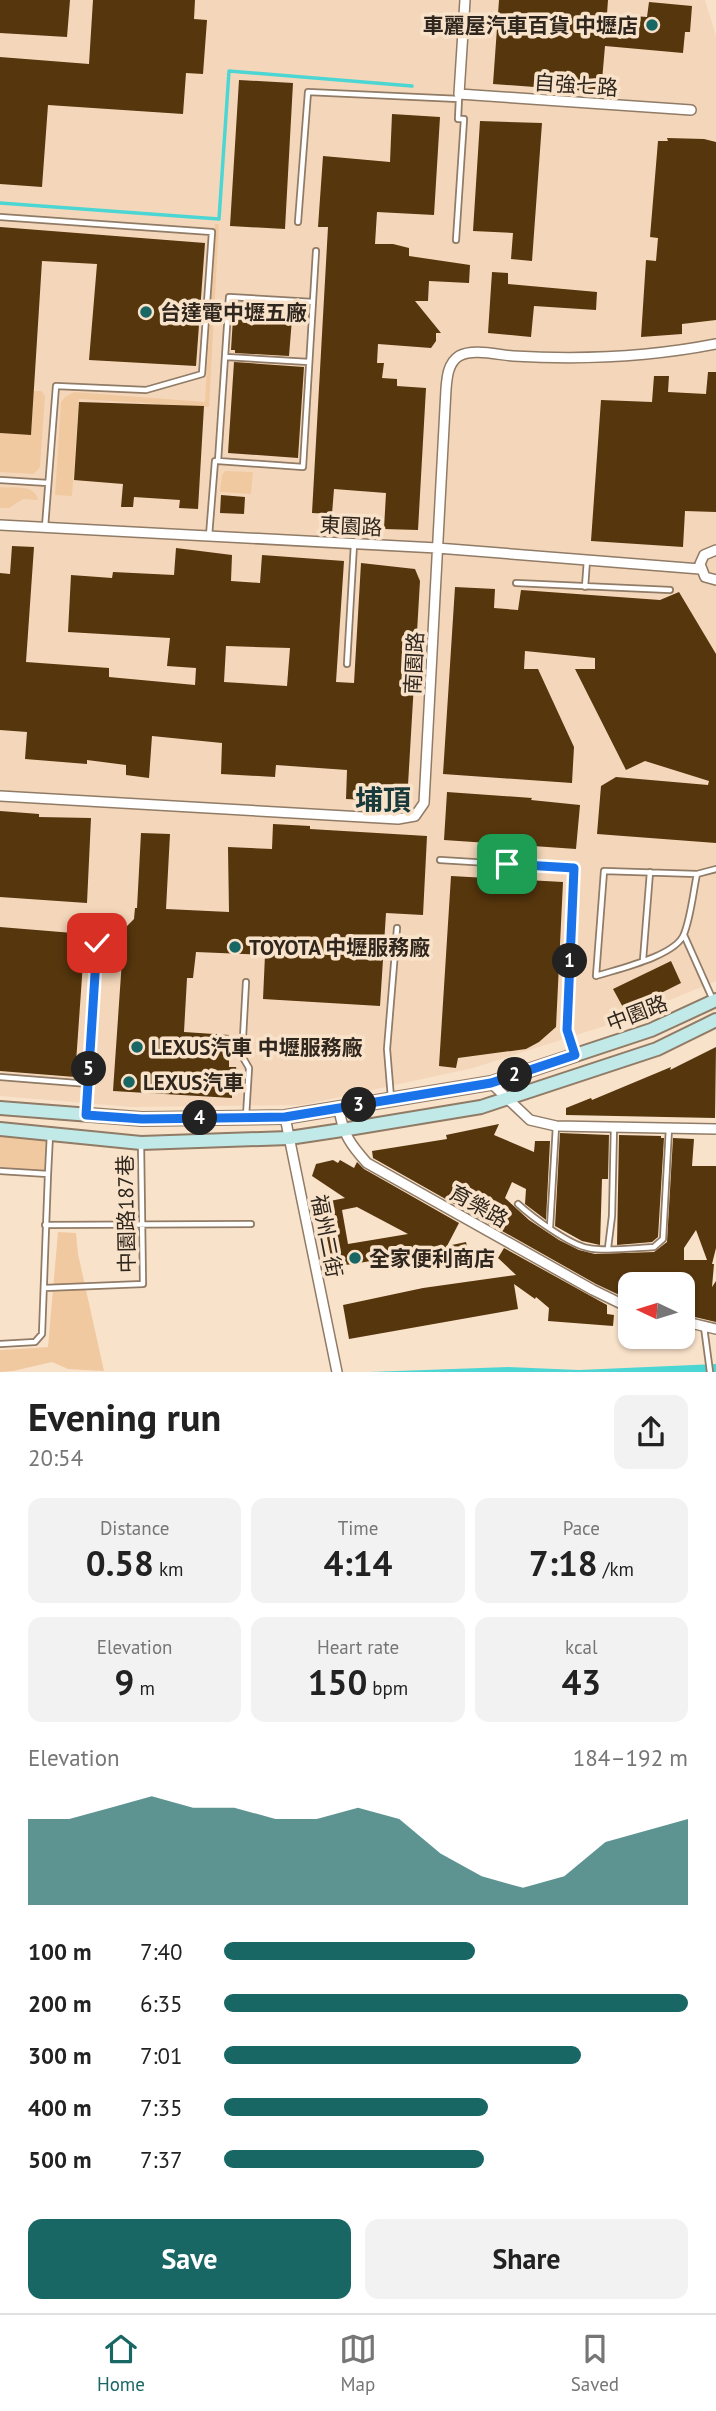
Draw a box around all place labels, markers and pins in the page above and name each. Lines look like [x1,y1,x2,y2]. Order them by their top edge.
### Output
place label: 車麗屋汽車百貨 中壢店 [423,12,638,39]
marker: 車麗屋汽車百貨 中壢店 [644,17,660,33]
place label: 台達電中壢五廠 [160,299,307,326]
marker: 台達電中壢五廠 [138,304,154,320]
pin [477,834,537,894]
pin [67,913,127,973]
place label: TOYOTA 中壢服務廠 [249,934,430,961]
marker: TOYOTA 中壢服務廠 [227,939,243,955]
pin: 1 [552,944,588,978]
place label: LEXUS汽車 中壢服務廠 [151,1034,363,1061]
marker: LEXUS汽車 中壢服務廠 [129,1039,145,1055]
pin: 5 [72,1052,106,1086]
pin: 2 [498,1058,532,1092]
place label: LEXUS汽車 [143,1069,244,1096]
marker: LEXUS汽車 [121,1074,137,1090]
pin: 3 [342,1088,376,1122]
pin: 4 [182,1100,218,1136]
place label: 全家便利商店 [369,1245,495,1272]
marker: 全家便利商店 [347,1250,363,1266]

